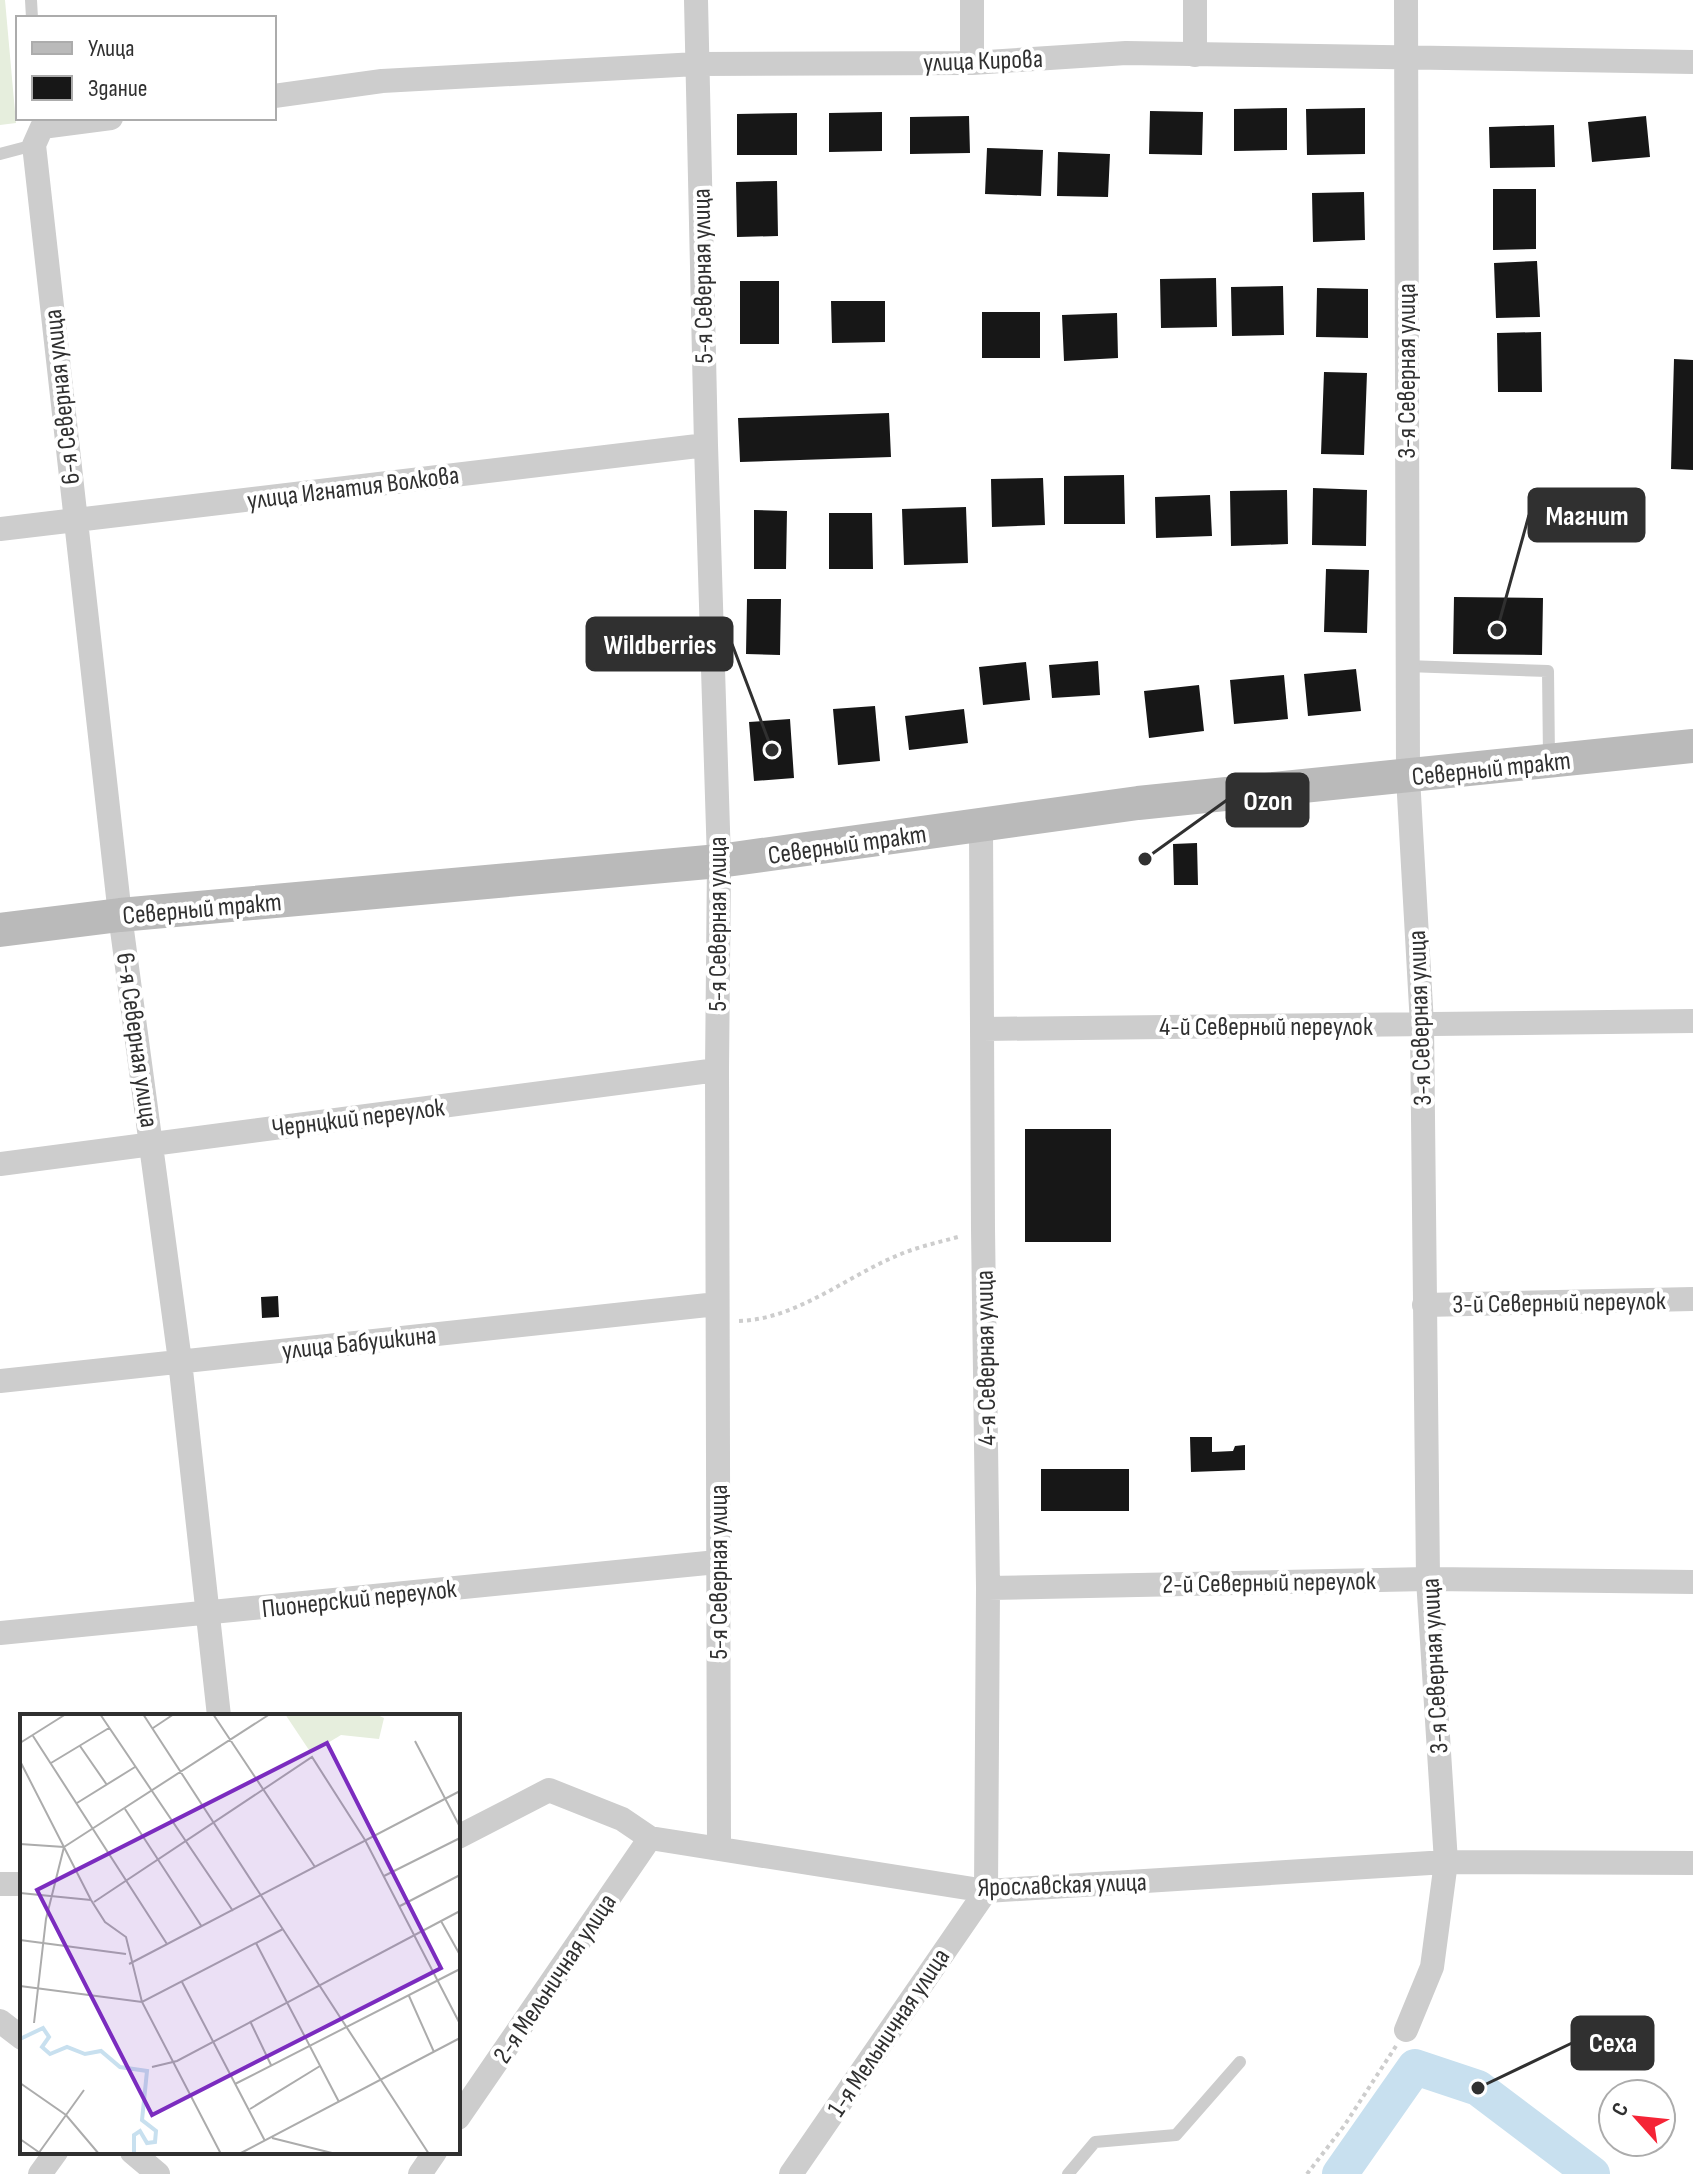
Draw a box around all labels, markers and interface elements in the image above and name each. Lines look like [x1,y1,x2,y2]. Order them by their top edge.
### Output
legend [16,16,276,120]
text: Улица [88,34,134,63]
street label: улица Кирова [923,44,1043,79]
text: Здание [88,74,147,103]
street label: 5-я Северная улица [686,188,721,364]
street label: 3-я Северная улица [1392,283,1423,459]
street label: 6-я Северная улица [38,308,87,486]
street label: улица Игнатия Волкова [246,460,461,517]
callout: Магнит [1529,489,1644,541]
text: Магнит [1545,500,1629,533]
callout: Wildberries [587,618,732,670]
text: Wildberries [604,629,716,662]
street label: Северный тракт [1410,746,1572,793]
callout: Ozon [1227,774,1308,826]
text: Ozon [1243,785,1293,818]
street label: Северный тракт [766,819,928,872]
street label: 5-я Северная улица [703,836,734,1012]
street label: Северный тракт [121,887,283,932]
street label: 3-я Северная улица [1402,930,1439,1106]
street label: 6-я Северная улица [109,951,164,1130]
street label: 4-й Северный переулок [1159,1012,1373,1043]
street label: Чернцкий переулок [270,1092,447,1144]
street label: 4-я Северная улица [969,1270,1004,1446]
street label: 3-й Северный переулок [1452,1286,1666,1321]
street label: улица Бабушкина [281,1320,438,1367]
street label: 5-я Северная улица [704,1484,735,1660]
street label: 2-й Северный переулок [1162,1566,1376,1601]
street label: Пионерский переулок [260,1574,458,1625]
street label: 3-я Северная улица [1415,1577,1456,1754]
inset map [20,1714,460,2154]
street label: Ярославская улица [977,1867,1147,1904]
street label: 2-я Мельничная улица [487,1888,623,2069]
street label: 1-я Мельничная улица [822,1943,957,2123]
callout: Сеха [1572,2017,1653,2069]
text: Сеха [1589,2027,1637,2060]
north arrow [1597,2078,1677,2158]
text: С [1606,2098,1635,2121]

